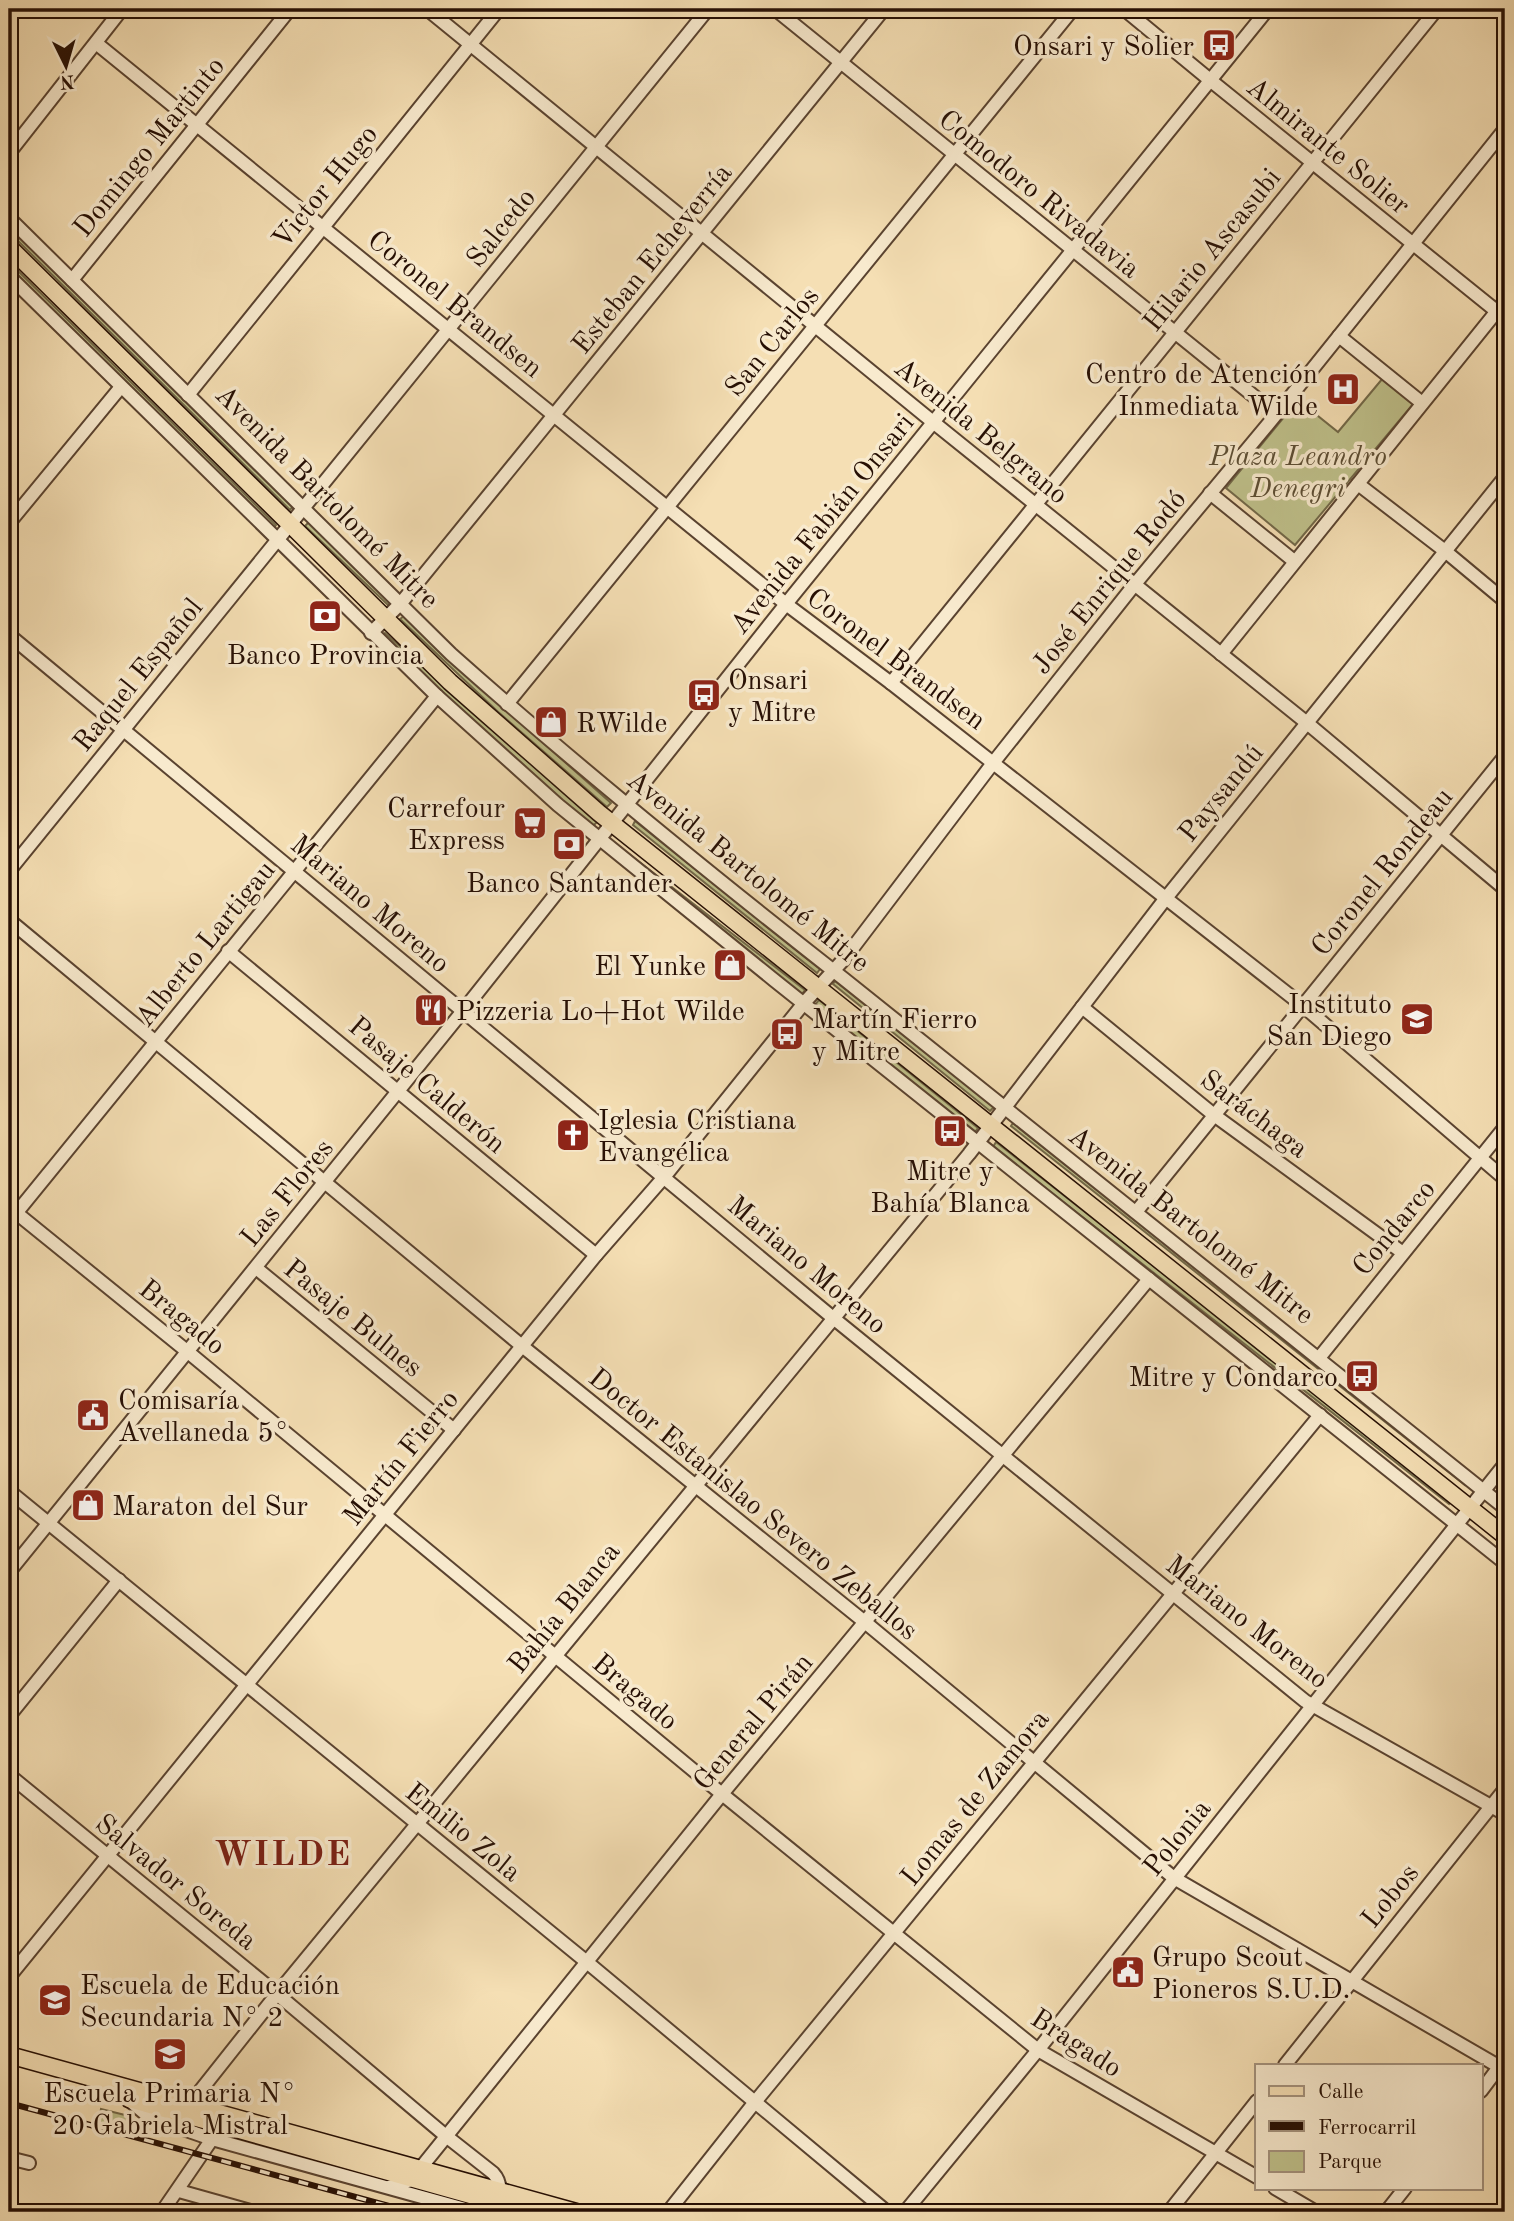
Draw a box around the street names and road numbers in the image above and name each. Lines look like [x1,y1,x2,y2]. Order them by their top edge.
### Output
street label: Domingo Martinto [69,53,231,243]
street label: Almirante Solier [1240,73,1414,221]
street label: Comodoro Rivadavia [932,106,1144,285]
street label: Victor Hugo [269,121,384,255]
street label: Esteban Echeverría [568,159,738,360]
street label: Hilario Ascasubi [1139,164,1287,338]
street label: Salcedo [462,184,542,274]
street label: Coronel Brandsen [361,227,547,384]
street label: San Carlos [721,283,826,403]
street label: Avenida Belgrano [888,354,1072,511]
street label: Avenida Bartolomé Mitre [209,381,443,615]
street label: Avenida Fabián Onsari [726,409,921,640]
street label: José Enrique Rodó [1028,486,1193,680]
street label: Coronel Brandsen [801,584,990,737]
street label: Raquel Español [69,594,209,758]
street label: Paysandú [1175,740,1270,848]
street label: Avenida Bartolomé Mitre [621,766,874,979]
street label: Coronel Rondeau [1307,784,1459,962]
street label: Mariano Moreno [284,831,454,980]
street label: Alberto Lartigau [131,857,282,1033]
street label: Pasaje Calderón [342,1013,510,1160]
street label: Saráchaga [1194,1066,1312,1165]
street label: Avenida Bartolomé Mitre [1062,1122,1318,1331]
street label: Las Flores [237,1135,340,1253]
street label: Condarco [1349,1176,1442,1282]
street label: Mariano Moreno [721,1192,891,1341]
street label: Pasaje Bulnes [278,1255,427,1383]
street label: Bragado [133,1275,230,1361]
street label: Doctor Estanislao Severo Zeballos [582,1364,922,1647]
street label: Martín Fierro [339,1386,465,1532]
street label: Bahía Blanca [504,1538,626,1680]
street label: Mariano Moreno [1160,1551,1333,1695]
street label: General Pirán [689,1649,819,1797]
street label: Bragado [586,1650,682,1737]
street label: Lomas de Zamora [897,1705,1056,1892]
street label: Emilio Zola [399,1779,525,1888]
street label: Polonia [1139,1795,1217,1882]
street label: Salvador Soreda [89,1810,261,1957]
street label: Lobos [1357,1860,1425,1934]
street label: Bragado [1025,2005,1126,2084]

